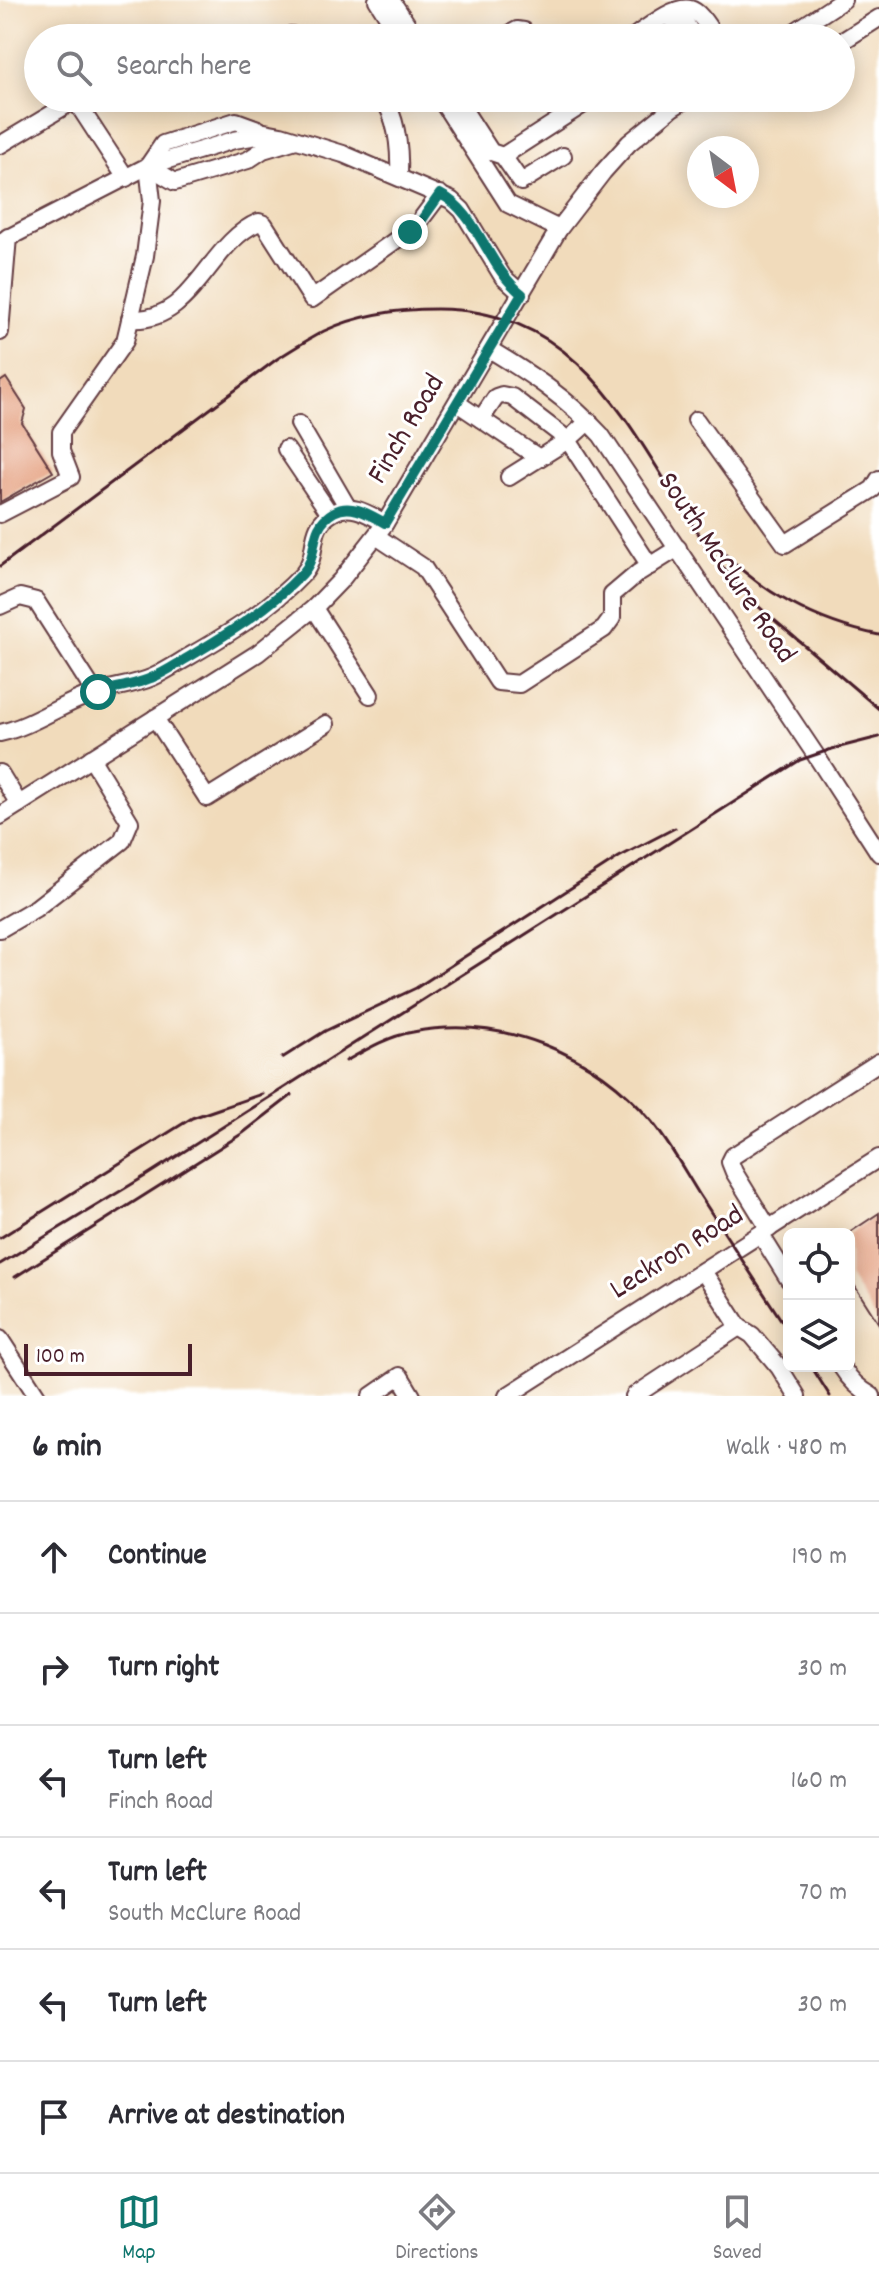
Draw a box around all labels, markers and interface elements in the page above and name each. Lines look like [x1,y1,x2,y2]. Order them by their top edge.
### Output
search box [24,24,855,112]
icon: search [52,46,96,90]
text: Search here [116,47,252,90]
north arrow [687,136,759,208]
route end [392,214,428,250]
street label: Finch Road [358,367,458,493]
street label: South McClure Road [645,465,805,673]
route start [80,674,116,710]
street label: Leckron Road [603,1196,753,1312]
map controls [783,1228,855,1372]
button: locate [783,1228,855,1300]
button: layers [783,1300,855,1372]
scale bar [24,1340,192,1376]
text: 100 m [36,1342,85,1373]
text: 6 min [32,1424,102,1473]
text: Walk · 480 m [726,1430,847,1467]
icon: ahead [32,1535,76,1579]
text: Continue [108,1536,207,1579]
text: 190 m [791,1539,847,1576]
icon: right [32,1647,76,1691]
text: Turn right [108,1648,219,1691]
text: 30 m [797,1651,847,1688]
text: Turn left [108,1741,207,1784]
icon: left [32,1759,76,1803]
text: 160 m [791,1763,847,1800]
text: Finch Road [108,1784,213,1821]
text: Turn left [108,1853,207,1896]
icon: left [32,1871,76,1915]
text: 70 m [799,1875,847,1912]
text: South McClure Road [108,1896,301,1933]
icon: left [32,1983,76,2027]
text: Turn left [108,1984,207,2027]
text: 30 m [797,1987,847,2024]
icon: arrive [32,2095,76,2139]
text: Arrive at destination [108,2096,345,2139]
tab: Map [117,2190,161,2269]
tab: Directions [395,2190,479,2269]
tab: Saved [713,2190,762,2269]

